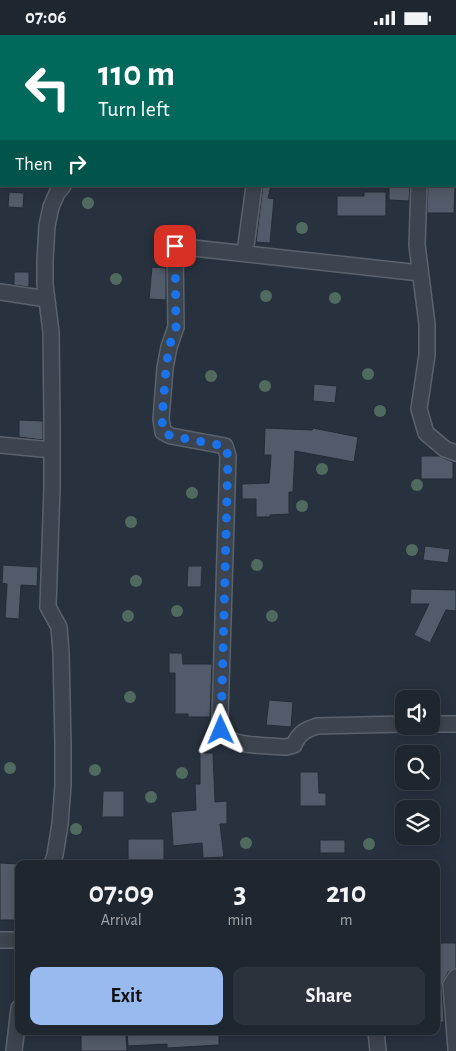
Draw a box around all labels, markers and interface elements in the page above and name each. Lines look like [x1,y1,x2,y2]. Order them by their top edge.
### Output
text: 07:06 [25,8,67,27]
icon: left [15,55,80,120]
text: 110 m [98,57,175,92]
text: Turn left [98,98,170,120]
icon: right [63,150,91,178]
text: Then [15,155,53,174]
pin [154,225,196,267]
icon: arrive [161,232,189,260]
map controls [395,690,440,845]
button: sound [395,690,440,735]
position arrow [194,703,246,755]
button: search [395,745,440,790]
button: layers [395,800,440,845]
text: 07:09 [88,878,154,908]
text: 3 [234,878,246,908]
text: 210 [326,878,367,908]
text: Arrival [101,912,142,928]
text: min [228,912,252,928]
text: m [340,912,353,928]
button: Exit [30,967,223,1025]
button: Share [233,967,425,1025]

